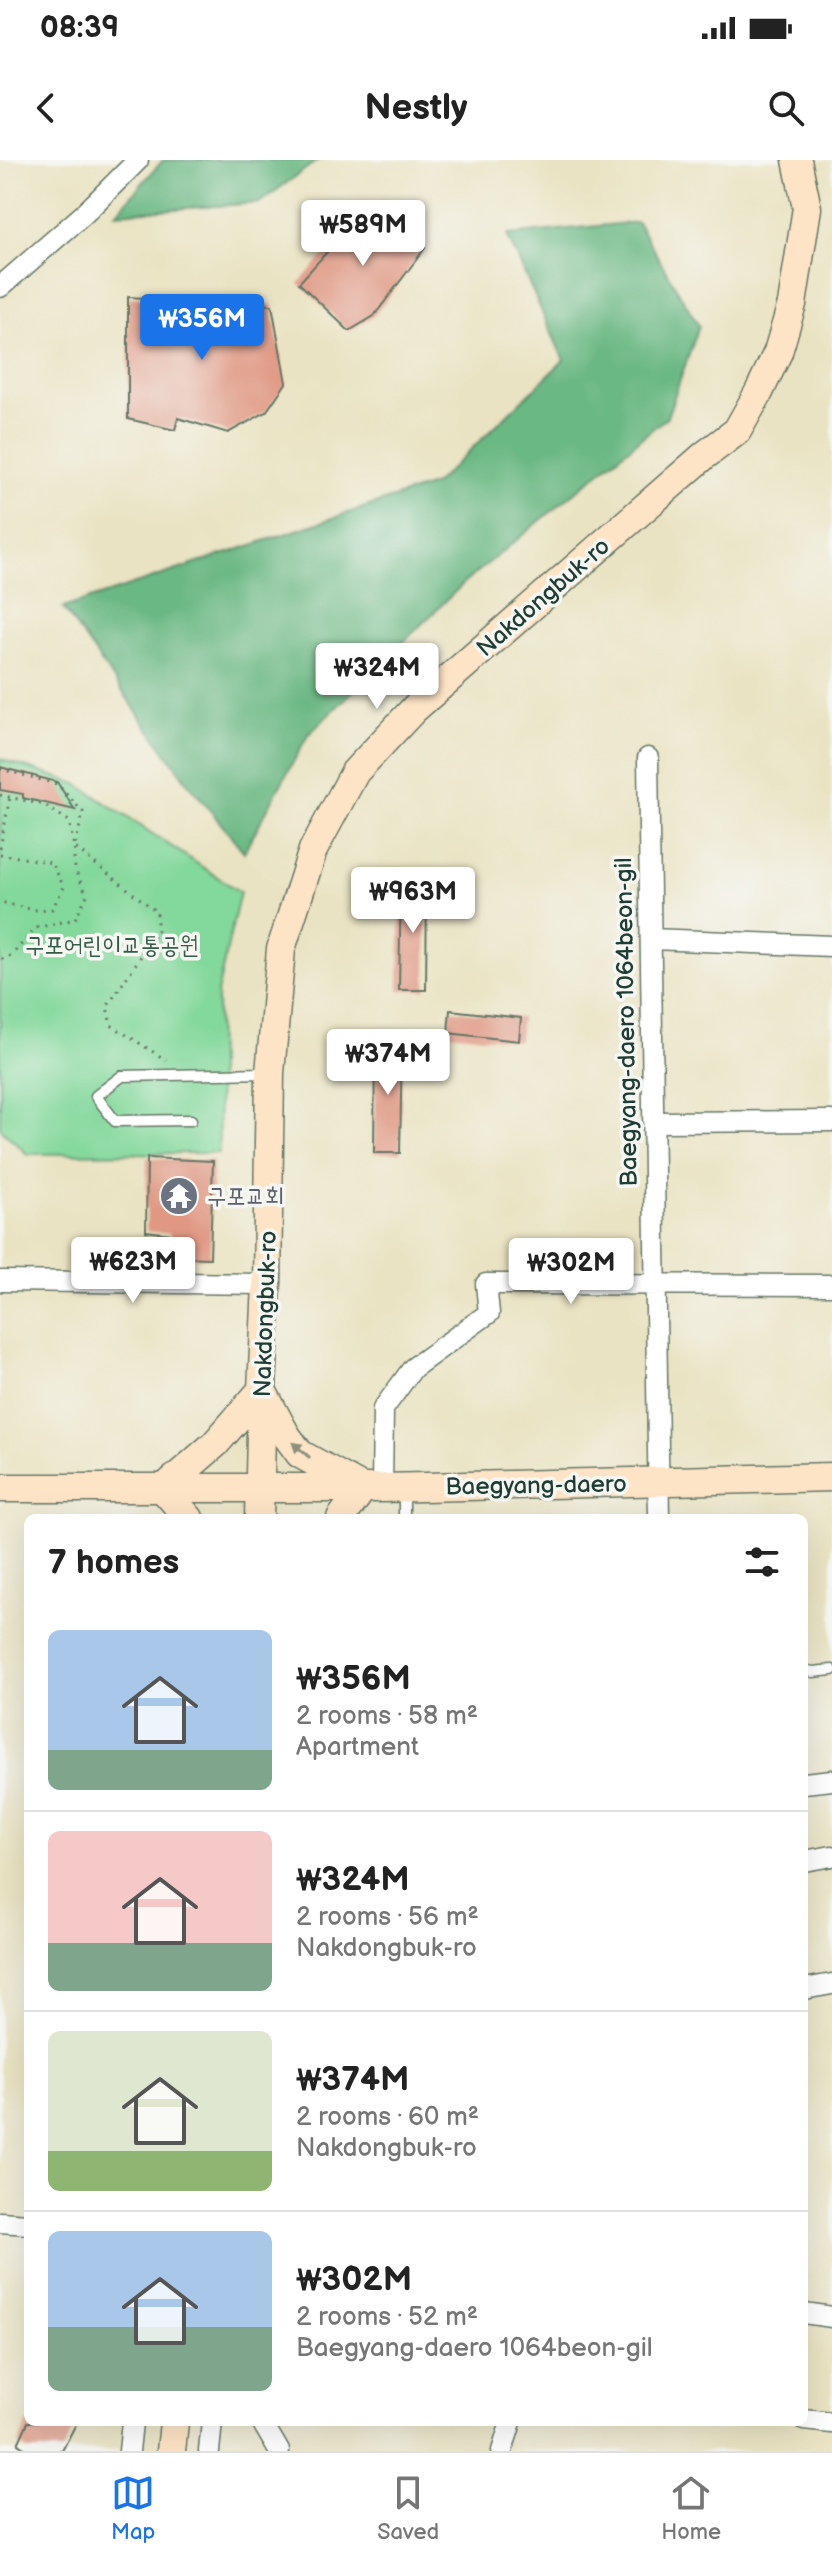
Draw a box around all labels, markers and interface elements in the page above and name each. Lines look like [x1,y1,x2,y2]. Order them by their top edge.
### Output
text: 08:39 [40,10,119,46]
icon: back [24,86,68,130]
icon: search [764,86,808,130]
text: Nestly [365,87,468,130]
pin: ₩589M [307,200,419,268]
text: ₩589M [319,210,407,241]
pin: ₩356M [146,294,258,362]
text: ₩356M [158,304,246,335]
street label: Nakdongbuk-ro [471,532,616,663]
pin: ₩324M [321,643,433,711]
text: ₩324M [334,653,420,684]
street label: Baegyang-daero 1064beon-gil [609,857,644,1187]
pin: ₩963M [357,867,469,935]
text: ₩963M [369,877,457,908]
park label: 구포어린이교통공원 [25,931,199,960]
pin: ₩374M [332,1029,444,1097]
text: ₩374M [345,1039,431,1070]
temple icon: 구포교회 [158,1175,200,1217]
place label: 구포교회 [207,1182,284,1211]
street label: Nakdongbuk-ro [248,1230,283,1398]
pin: ₩623M [77,1237,189,1305]
pin: ₩302M [515,1238,627,1306]
text: ₩623M [89,1247,177,1278]
text: ₩302M [527,1248,615,1279]
one-way arrow [291,1441,311,1459]
street label: Baegyang-daero [445,1469,627,1502]
icon: filters [740,1540,784,1584]
text: 7 homes [48,1542,179,1583]
text: ₩356M [296,1658,411,1699]
icon: home [112,1662,208,1758]
text: 2 rooms · 58 m² [296,1701,478,1732]
text: Apartment [296,1732,419,1763]
text: ₩324M [296,1859,410,1900]
icon: home [112,1863,208,1959]
text: 2 rooms · 56 m² [296,1902,479,1933]
text: Nakdongbuk-ro [296,1933,477,1964]
text: ₩374M [296,2059,409,2100]
icon: home [112,2063,208,2159]
text: 2 rooms · 60 m² [296,2102,479,2133]
text: Nakdongbuk-ro [296,2133,477,2164]
text: ₩302M [296,2259,412,2300]
icon: home [112,2263,208,2359]
text: 2 rooms · 52 m² [296,2302,478,2333]
text: Baegyang-daero 1064beon-gil [296,2333,653,2364]
tab: Map [111,2471,155,2546]
tab: Saved [377,2471,439,2546]
tab: Home [661,2471,721,2546]

